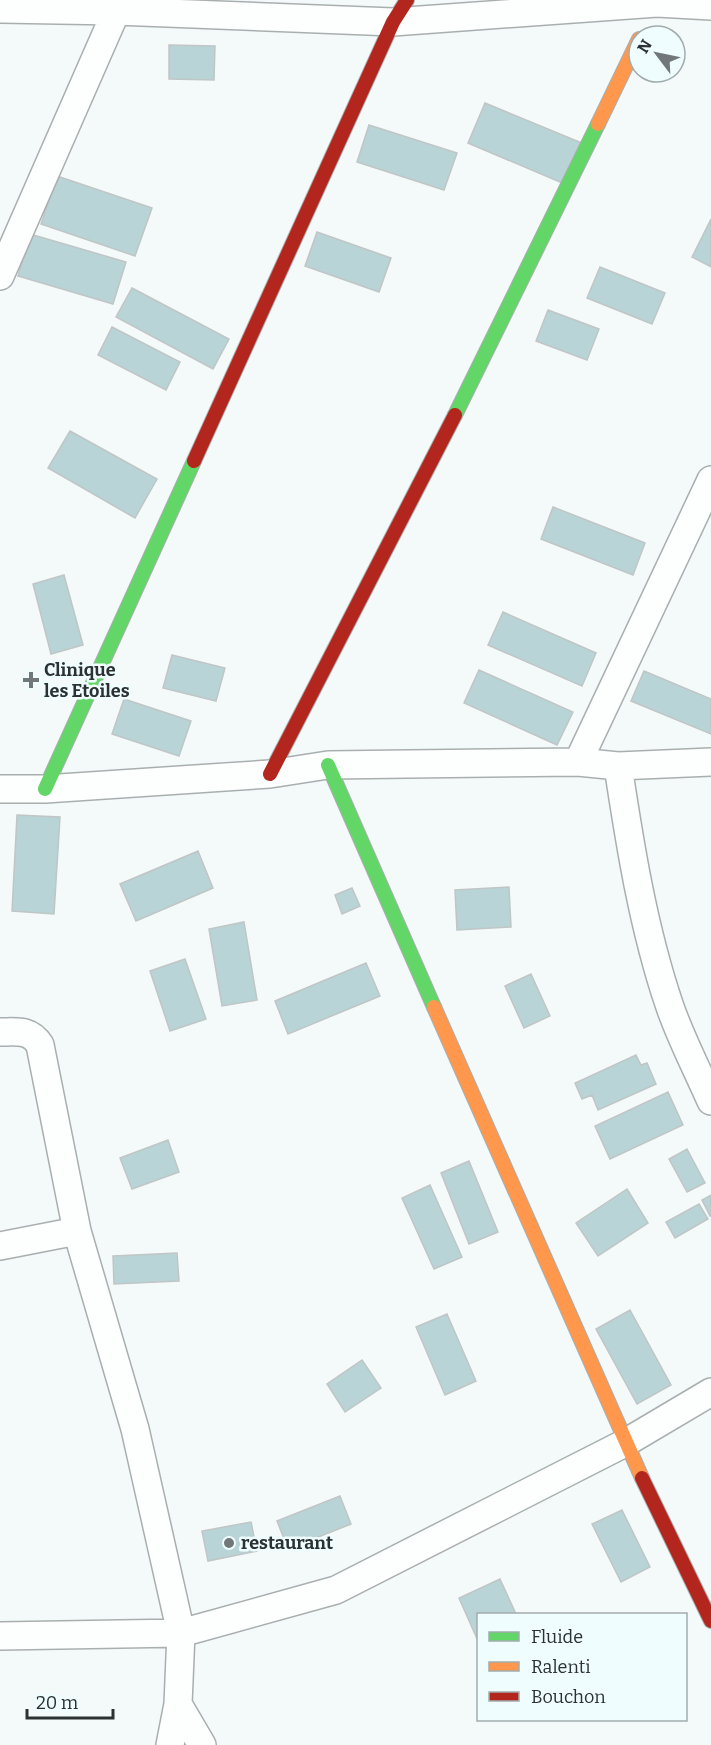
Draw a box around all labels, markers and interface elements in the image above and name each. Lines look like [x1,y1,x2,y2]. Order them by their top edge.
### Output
north arrow [627,24,687,84]
text: N [633,36,656,57]
place label: Clinique les Etoiles [44,659,130,702]
marker: Clinique les Etoiles [22,671,40,689]
place label: restaurant [241,1532,333,1554]
marker: restaurant [222,1536,236,1550]
legend [477,1613,687,1721]
text: Fluide [531,1626,583,1648]
text: Ralenti [531,1656,591,1678]
scale bar [27,1682,112,1720]
text: Bouchon [531,1686,606,1708]
text: 20 m [36,1692,78,1714]

